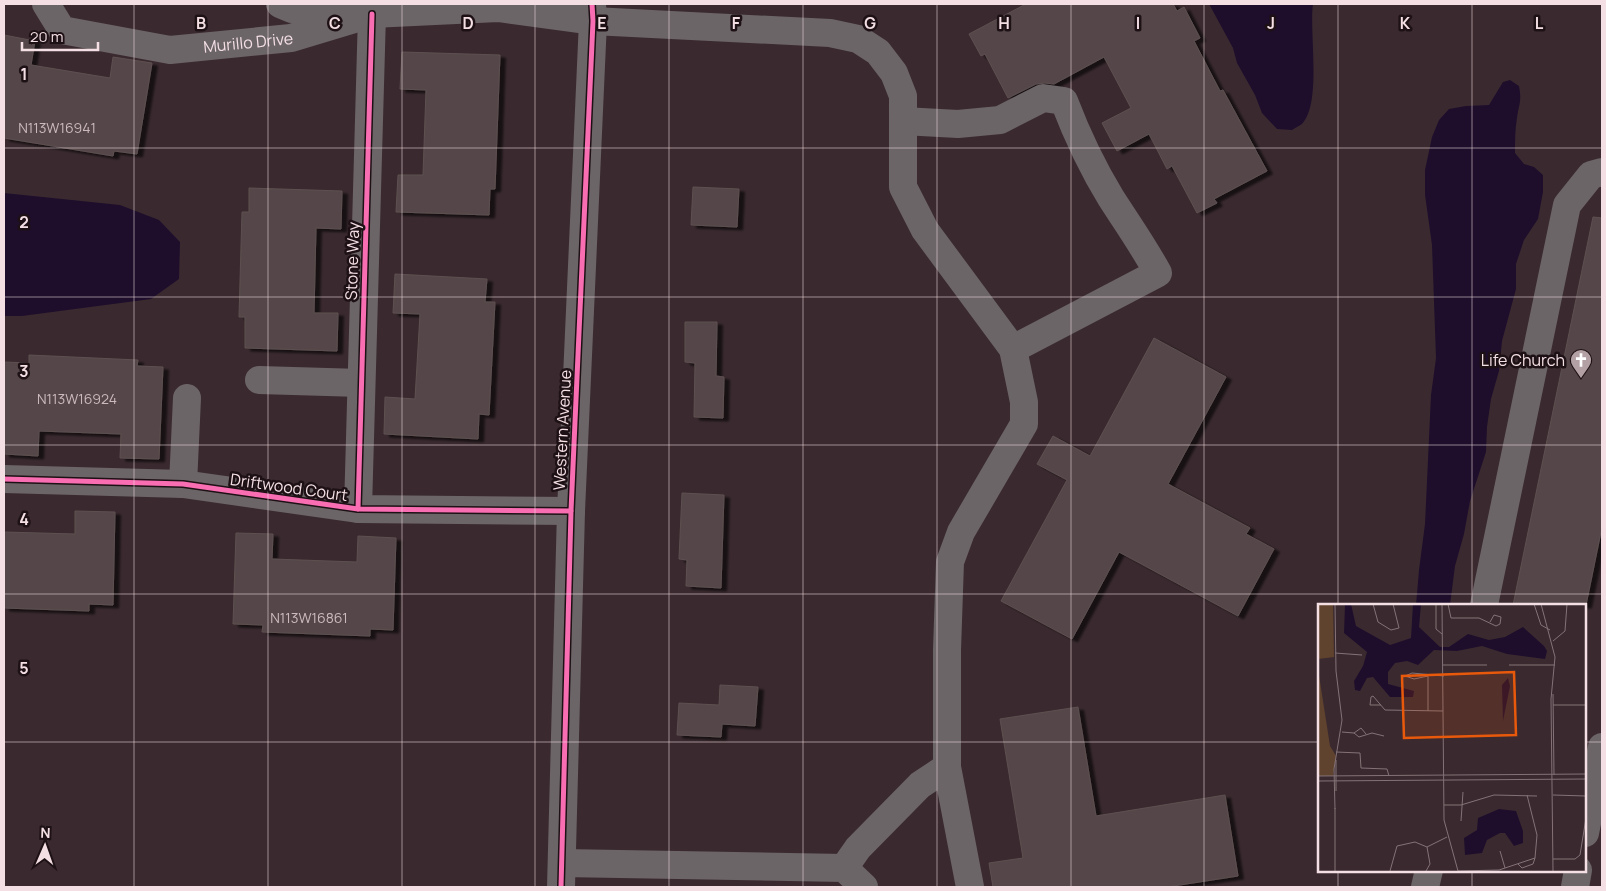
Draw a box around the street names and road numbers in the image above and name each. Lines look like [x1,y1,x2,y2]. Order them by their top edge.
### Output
street label: Murillo Drive [202,27,294,58]
street label: Stone Way [340,221,364,301]
street label: Western Avenue [548,369,576,491]
street label: Driftwood Court [229,468,349,506]

